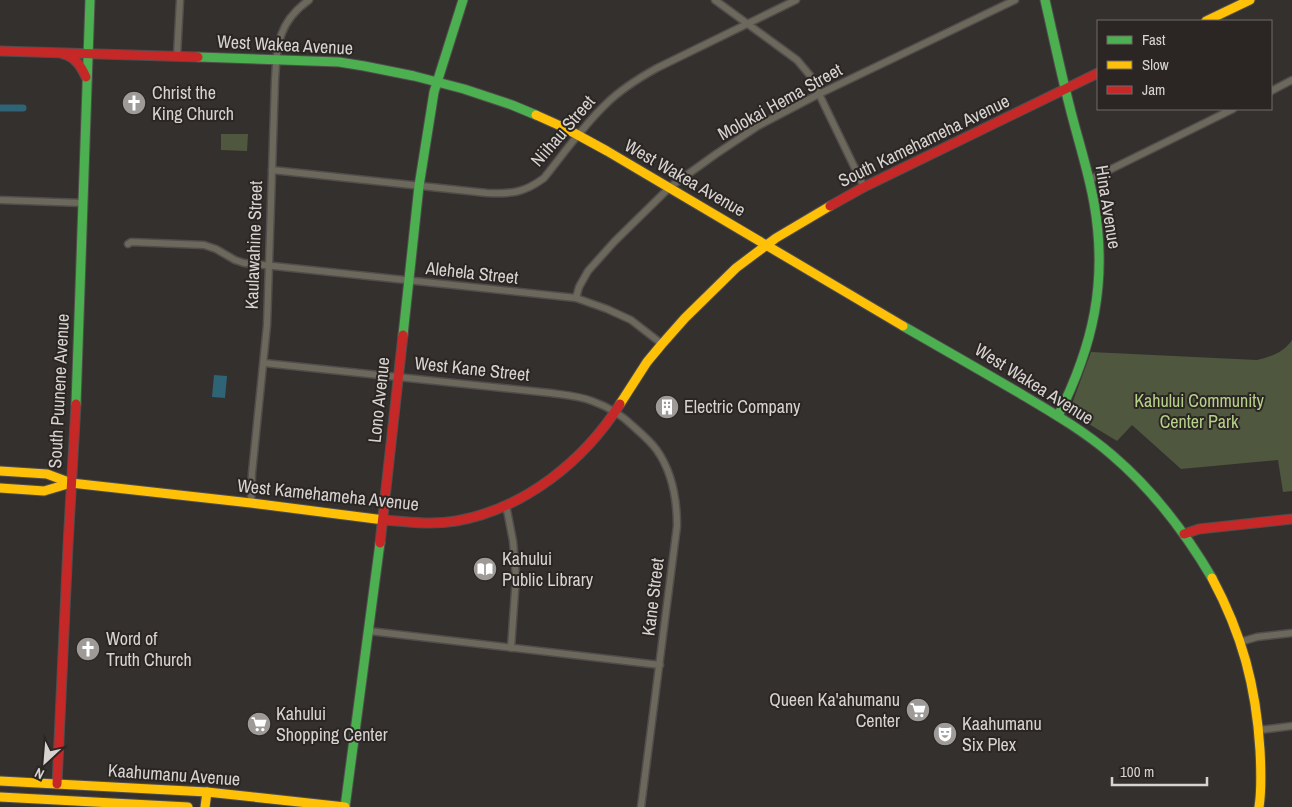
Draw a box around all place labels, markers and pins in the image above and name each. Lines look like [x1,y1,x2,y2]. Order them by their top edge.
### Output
place label: Christ the King Church [152,80,234,126]
church icon: Christ the King Church [121,90,147,116]
building icon: Electric Company [654,394,680,420]
place label: Electric Company [684,394,801,419]
place label: Kahului Public Library [502,546,594,592]
library icon: Kahului Public Library [472,556,498,582]
place label: Word of Truth Church [106,626,192,672]
church icon: Word of Truth Church [75,636,101,662]
place label: Queen Ka'ahumanu Center [769,687,900,733]
supermarket icon: Queen Ka'ahumanu Center [905,697,931,723]
place label: Kahului Shopping Center [276,701,388,747]
supermarket icon: Kahului Shopping Center [246,711,272,737]
place label: Kaahumanu Six Plex [962,711,1042,757]
theatre icon: Kaahumanu Six Plex [932,721,958,747]

